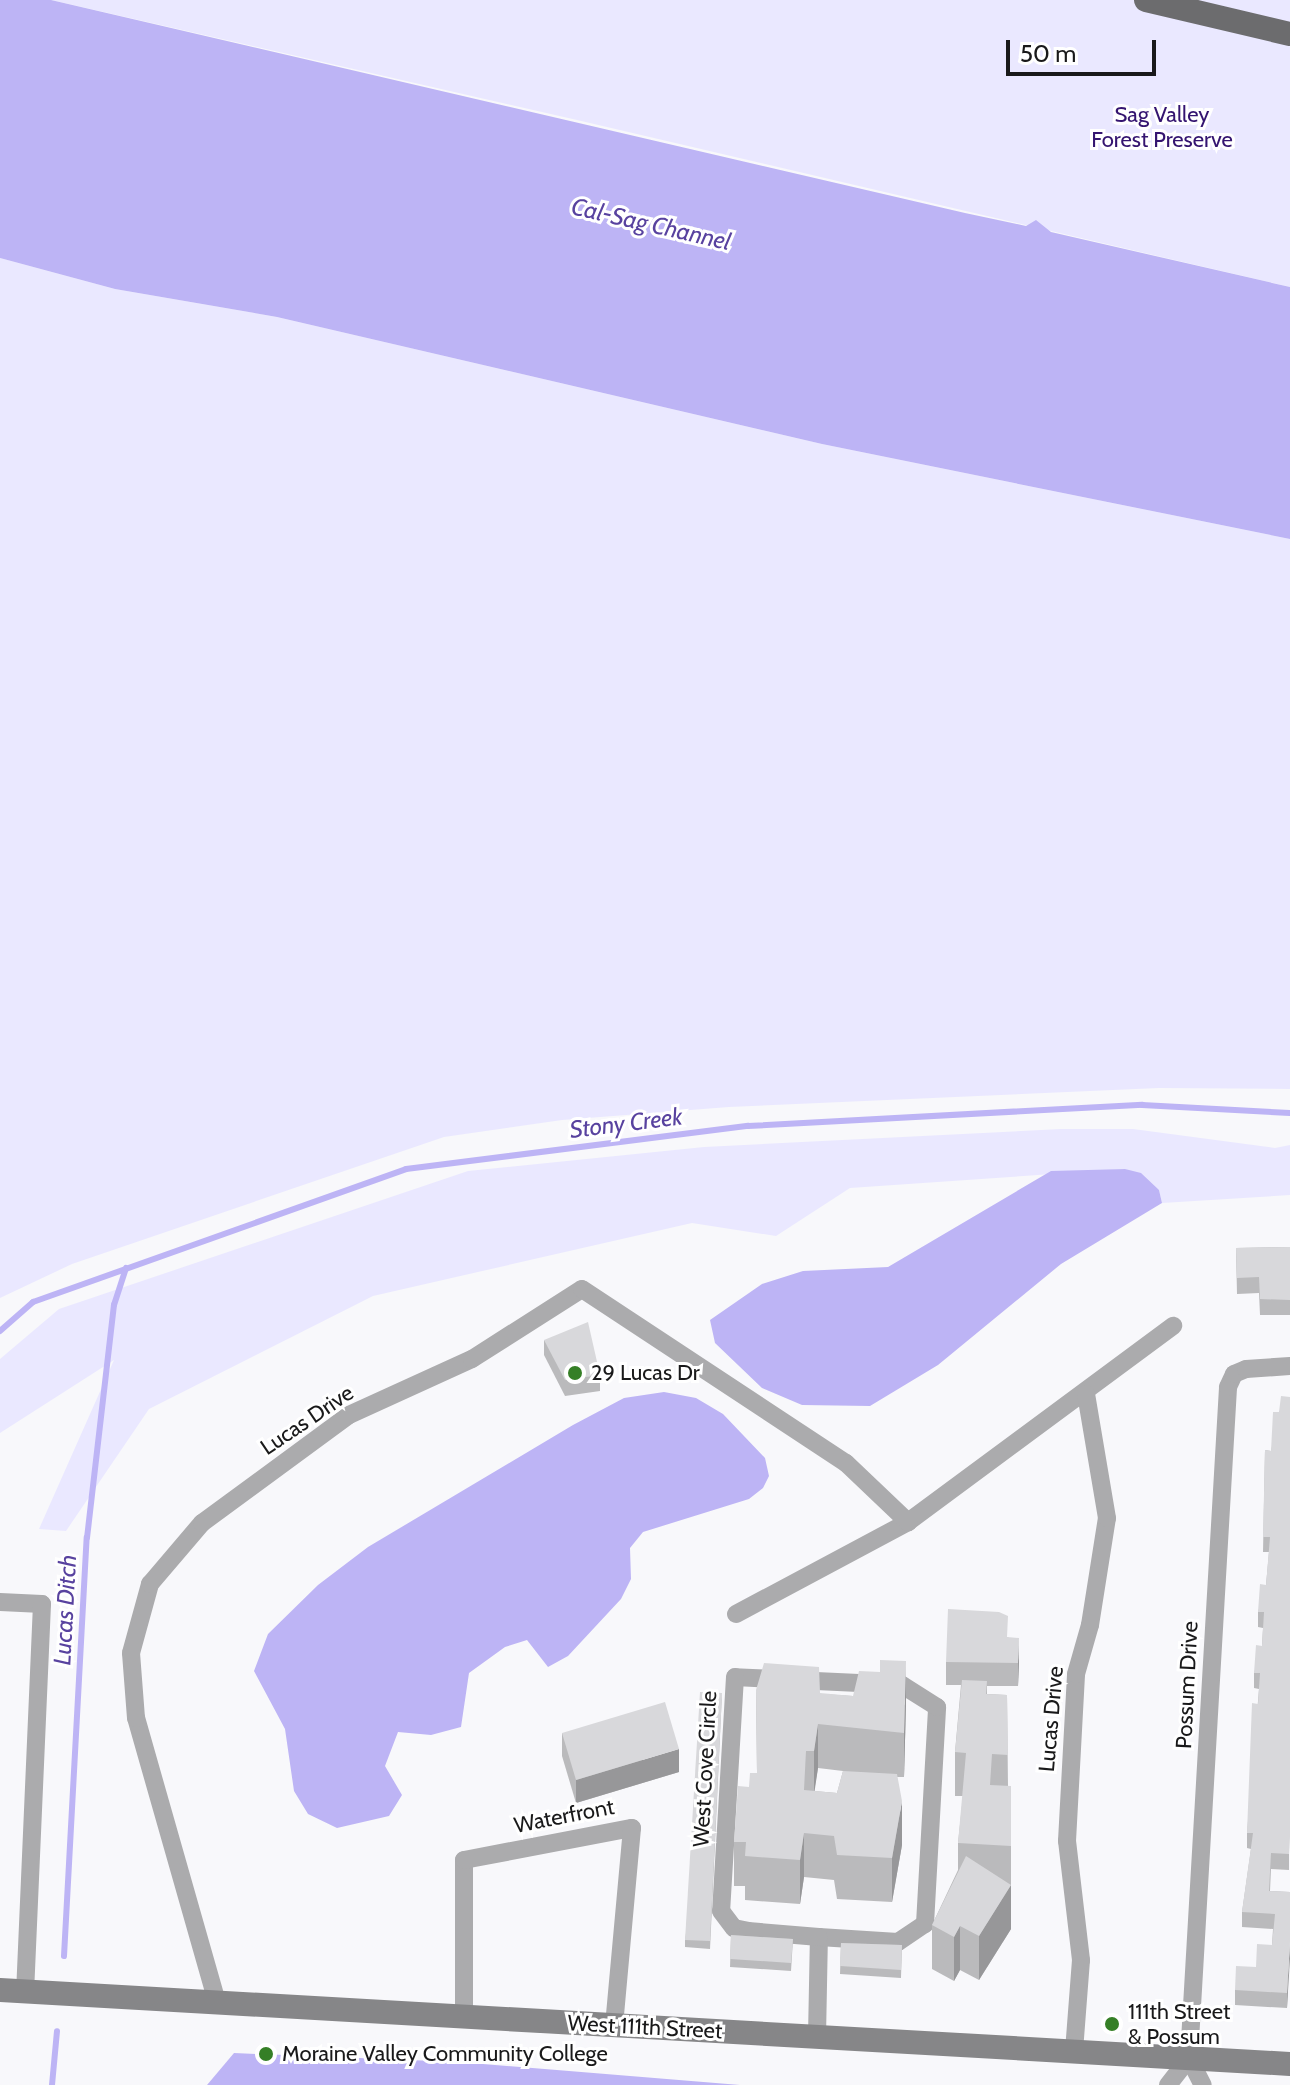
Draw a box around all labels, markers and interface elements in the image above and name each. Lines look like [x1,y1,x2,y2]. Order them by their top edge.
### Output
scale bar [1010,24,1160,74]
text: 50 m [1020,39,1076,68]
park label: Sag Valley Forest Preserve [1091,101,1233,152]
water label: Cal-Sag Channel [568,192,734,256]
water label: Stony Creek [568,1102,684,1144]
place label: 29 Lucas Dr [591,1360,700,1386]
marker: 29 Lucas Dr [566,1364,584,1382]
street label: Lucas Drive [256,1379,358,1461]
water label: Lucas Ditch [48,1554,82,1666]
street label: Possum Drive [1170,1621,1204,1749]
street label: Lucas Drive [1033,1665,1069,1773]
street label: West Cove Circle [688,1690,722,1848]
street label: Waterfront [512,1793,616,1839]
place label: 111th Street & Possum [1128,1998,1230,2050]
street label: West 111th Street [567,2010,723,2044]
marker: 111th Street & Possum [1103,2015,1121,2033]
place label: Moraine Valley Community College [282,2041,608,2067]
marker: Moraine Valley Community College [257,2045,275,2063]

